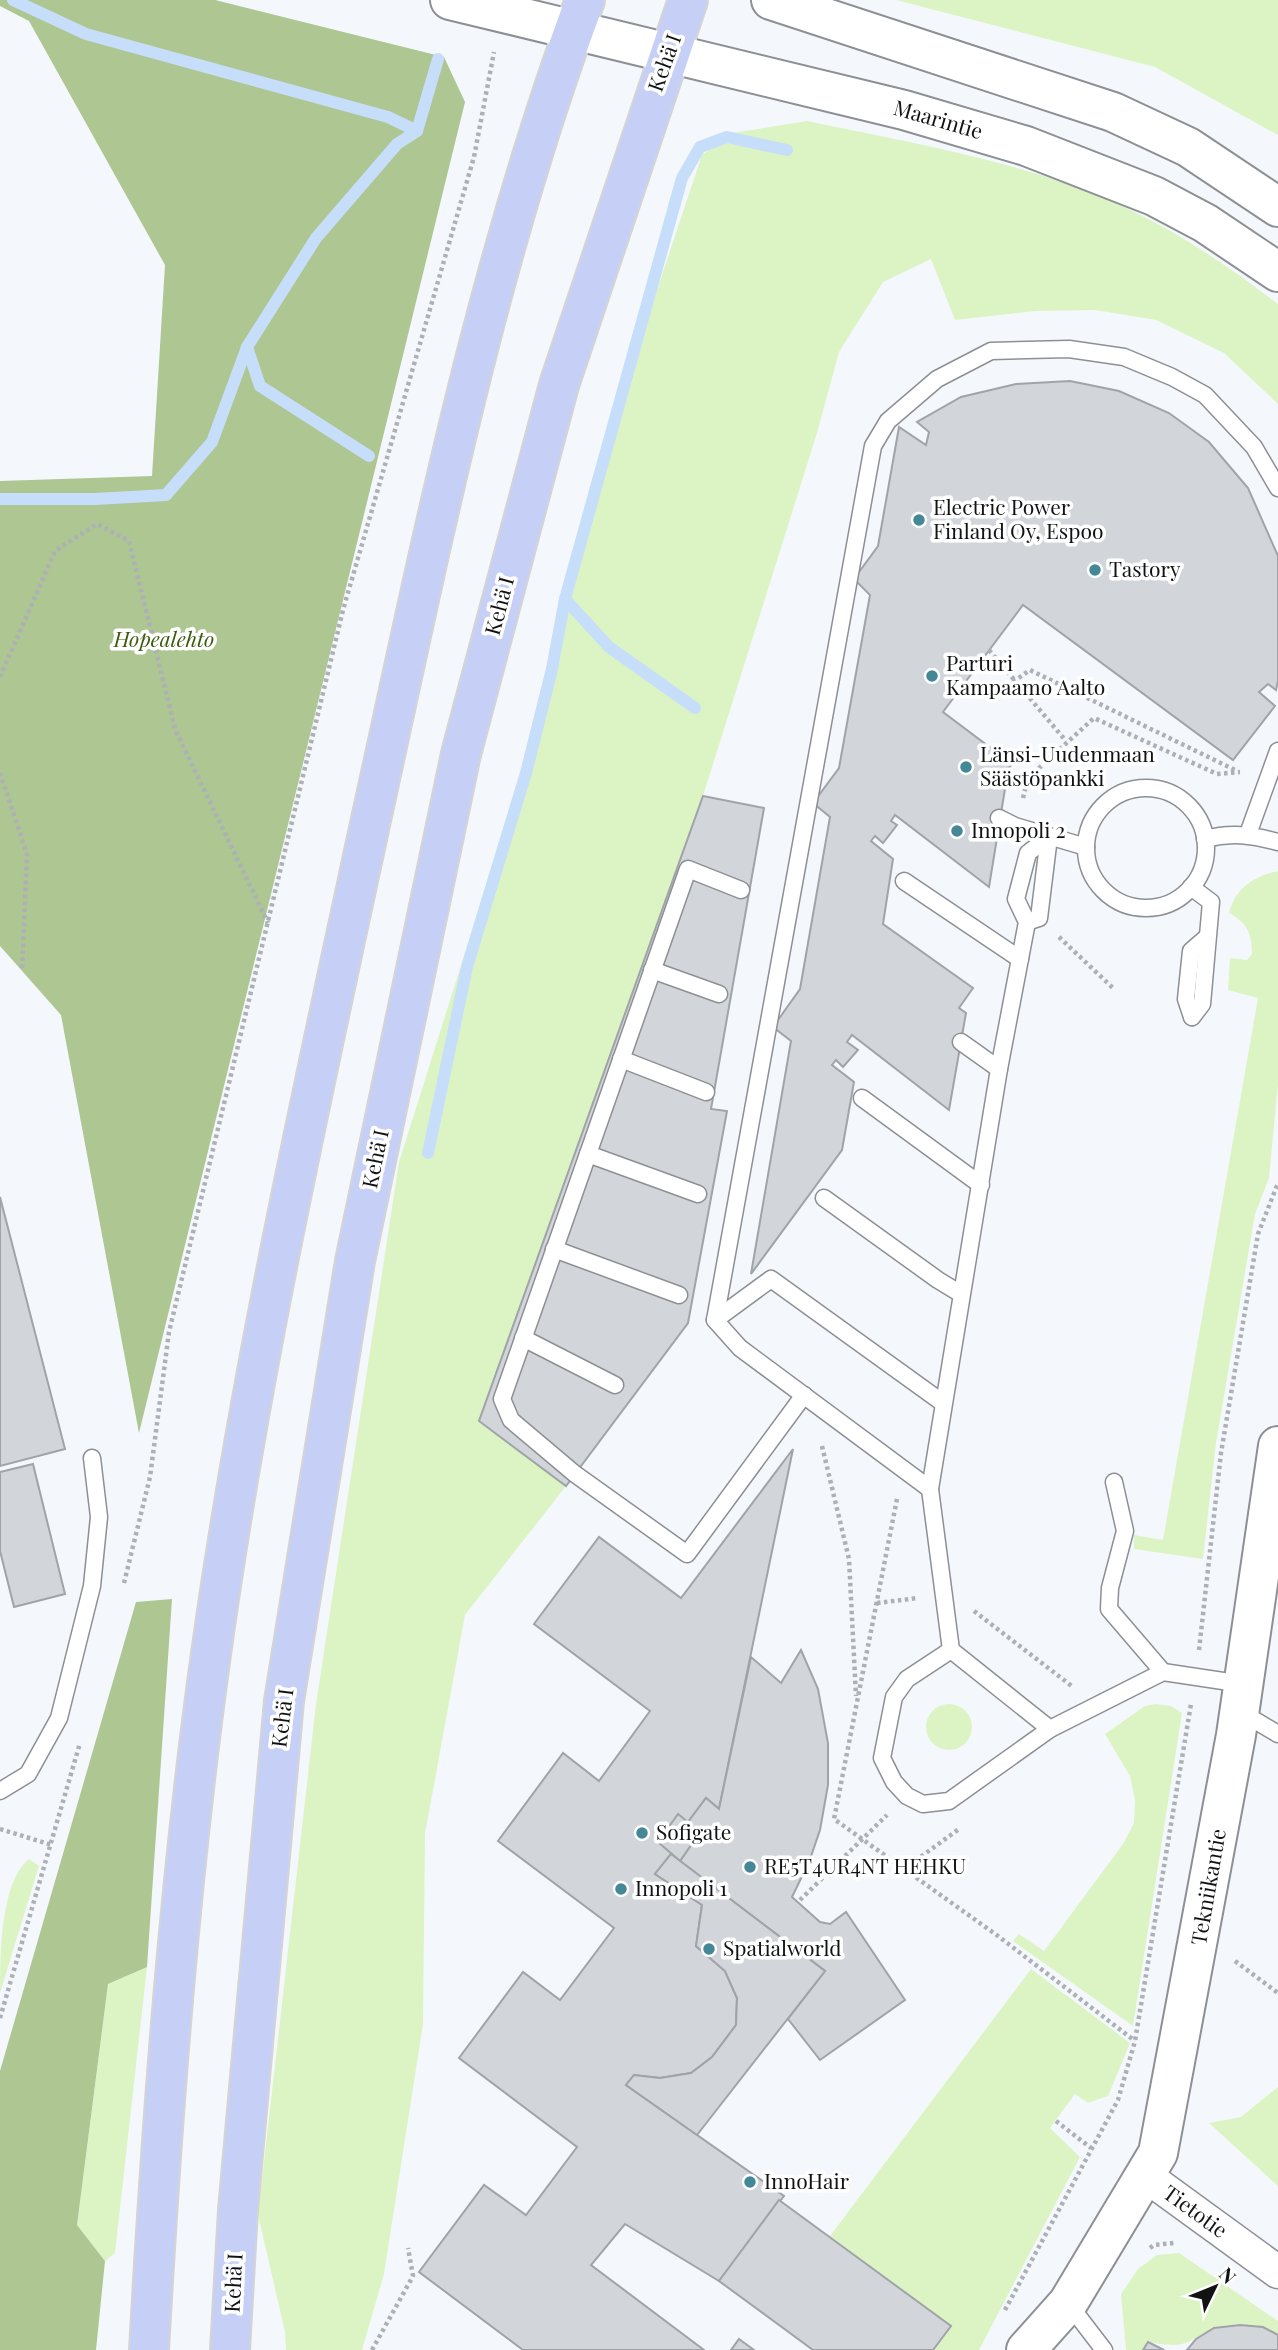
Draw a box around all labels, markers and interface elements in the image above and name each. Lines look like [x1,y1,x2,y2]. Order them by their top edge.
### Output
street label: Kehä I [640,30,686,95]
street label: Maarintie [891,92,986,144]
place label: Electric Power Finland Oy, Espoo [933,492,1103,544]
marker: Electric Power Finland Oy, Espoo [911,512,927,528]
place label: Tastory [1109,554,1181,582]
marker: Tastory [1087,562,1103,578]
street label: Kehä I [477,573,519,638]
park label: Hopealehto [113,624,214,652]
place label: Parturi Kampaamo Aalto [946,648,1105,700]
marker: Parturi Kampaamo Aalto [924,668,940,684]
place label: Länsi-Uudenmaan Säästöpankki [980,739,1155,791]
marker: Länsi-Uudenmaan Säästöpankki [958,759,974,775]
place label: Innopoli 2 [971,815,1066,843]
marker: Innopoli 2 [949,823,965,839]
street label: Kehä I [354,1127,394,1190]
street label: Kehä I [264,1687,299,1749]
place label: Sofigate [656,1817,731,1845]
marker: Sofigate [634,1825,650,1841]
street label: Tekniikantie [1183,1826,1231,1947]
place label: RE5T4UR4NT HEHKU [764,1851,966,1879]
marker: RE5T4UR4NT HEHKU [742,1859,758,1875]
place label: Innopoli 1 [635,1873,728,1901]
marker: Innopoli 1 [613,1881,629,1897]
place label: Spatialworld [723,1933,841,1961]
marker: Spatialworld [701,1941,717,1957]
place label: InnoHair [764,2166,850,2194]
marker: InnoHair [742,2174,758,2190]
street label: Tietotie [1158,2178,1234,2243]
north arrow [1180,2252,1250,2322]
street label: Kehä I [216,2253,248,2313]
text: N [1214,2261,1243,2289]

